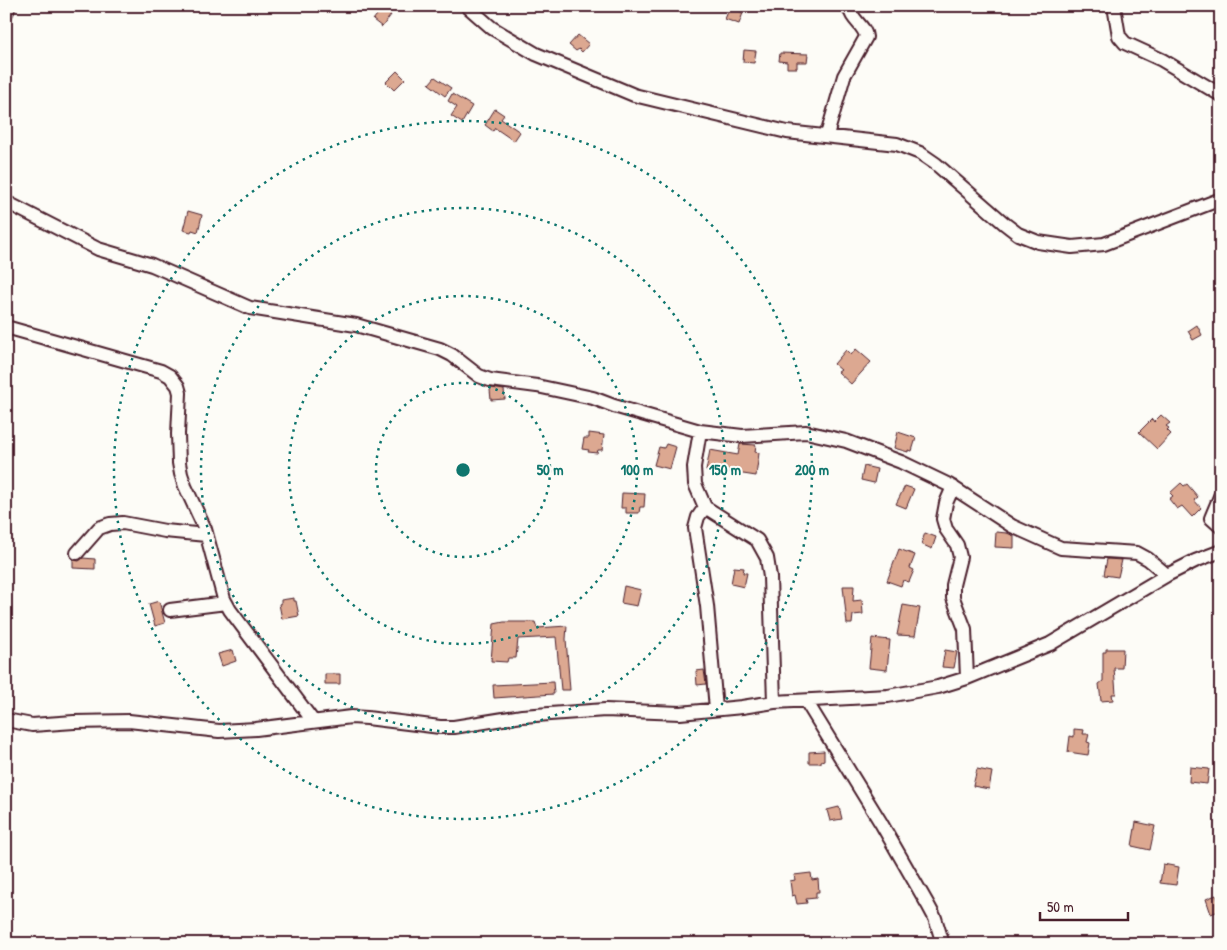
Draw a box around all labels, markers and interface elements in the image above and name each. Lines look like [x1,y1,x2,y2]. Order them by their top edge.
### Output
text: 50 m [537,459,563,480]
text: 100 m [621,459,653,480]
text: 150 m [709,459,741,480]
text: 200 m [795,459,829,480]
centre of rings [454,461,472,479]
scale bar [1040,890,1127,922]
text: 50 m [1047,896,1074,917]

